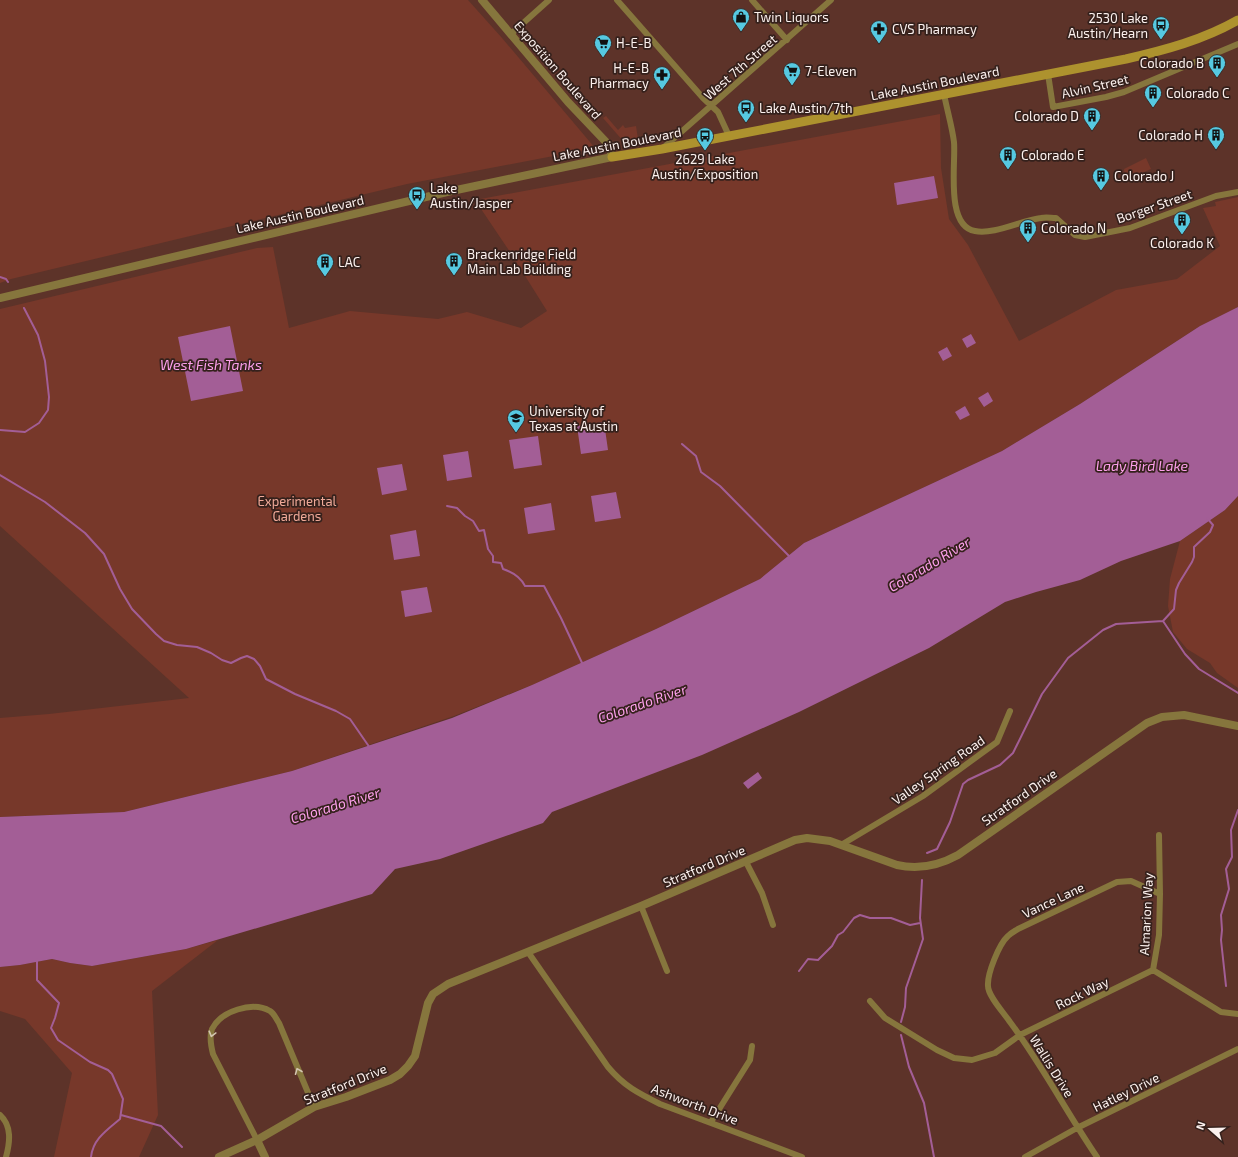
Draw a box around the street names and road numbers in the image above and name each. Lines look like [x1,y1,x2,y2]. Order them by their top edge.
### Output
street label: Exposition Boulevard [511,18,605,122]
street label: West 7th Street [700,31,780,103]
street label: Lake Austin Boulevard [869,63,1001,103]
street label: Alvin Street [1060,71,1130,101]
street label: Lake Austin Boulevard [551,124,683,164]
street label: Borger Street [1114,186,1194,226]
street label: Lake Austin Boulevard [235,192,365,236]
street label: Valley Spring Road [888,732,988,808]
street label: Stratford Drive [978,765,1060,829]
street label: Stratford Drive [660,841,748,891]
street label: Almarion Way [1136,872,1156,956]
street label: Vance Lane [1019,879,1087,921]
street label: Rock Way [1053,973,1111,1013]
street label: Wallis Drive [1027,1032,1078,1100]
street label: Stratford Drive [301,1060,389,1108]
street label: Hatley Drive [1090,1069,1162,1115]
street label: Ashworth Drive [649,1080,741,1128]

